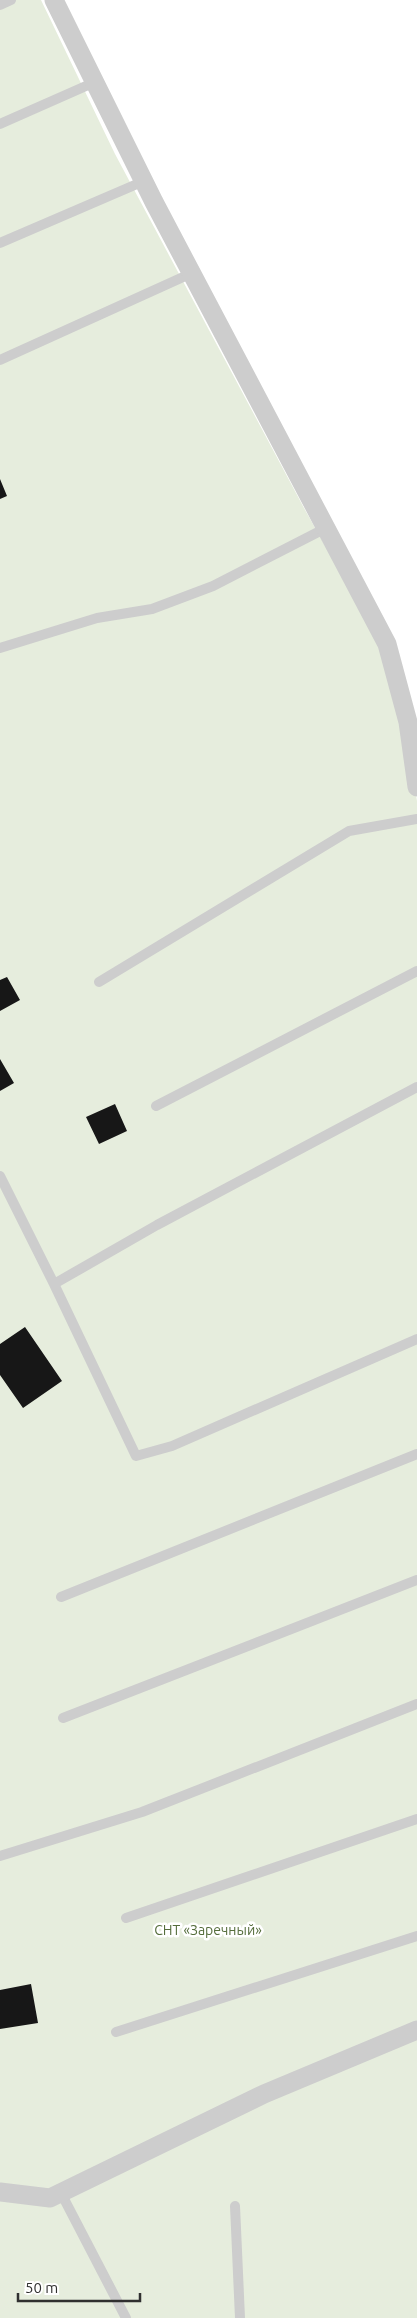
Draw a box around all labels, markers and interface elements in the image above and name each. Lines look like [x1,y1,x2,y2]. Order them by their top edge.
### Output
park label: СНТ «Заречный» [154,1922,262,1938]
scale bar [18,2270,140,2302]
text: 50 m [25,2279,58,2296]

